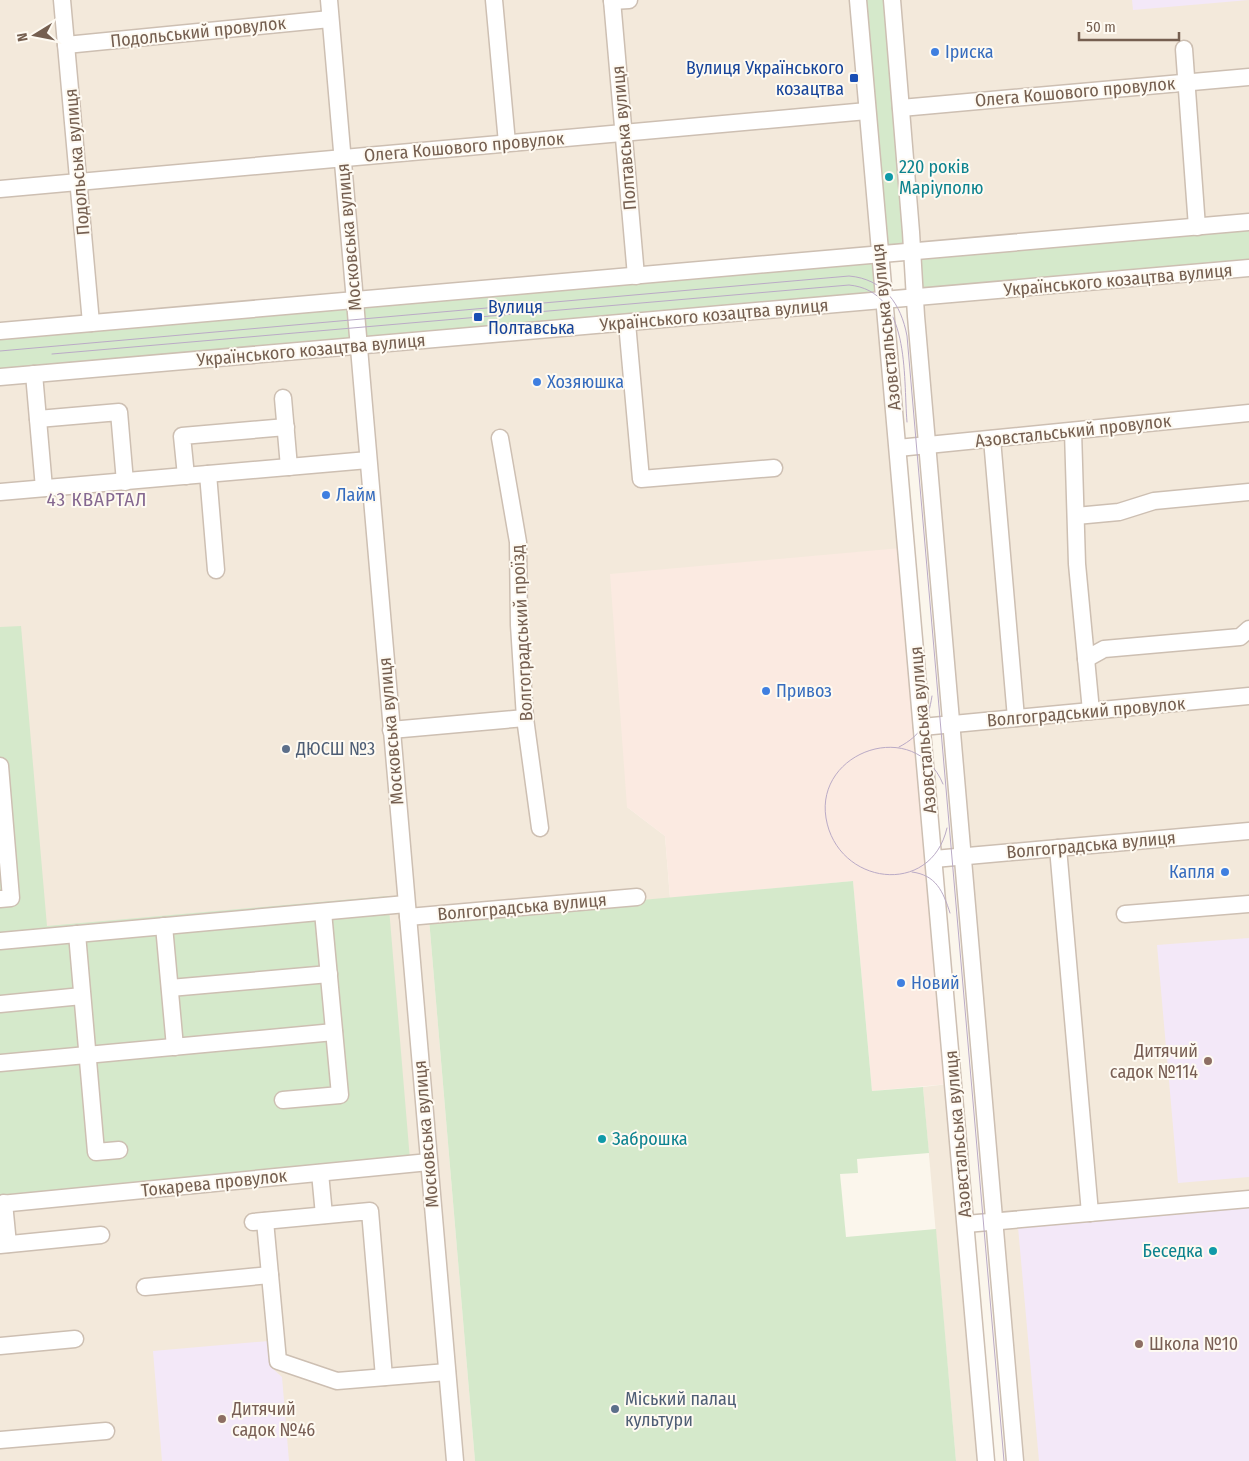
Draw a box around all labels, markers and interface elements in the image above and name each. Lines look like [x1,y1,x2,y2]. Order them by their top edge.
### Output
north arrow [10,10,60,60]
scale bar [1079,10,1179,42]
street label: Подольський провулок [109,12,287,52]
text: 50 m [1086,18,1116,36]
text: N [14,32,32,43]
place label: Іриска [945,41,994,63]
marker: Іриска [929,46,941,58]
place label: Вулиця Українського козацтва [686,57,844,100]
street label: Полтавська вулиця [607,65,641,211]
marker: Вулиця Українського козацтва [848,72,860,84]
street label: Олега Кошового провулок [974,72,1177,112]
street label: Подольська вулиця [60,88,94,236]
street label: Олега Кошового провулок [363,127,566,167]
place label: 220 років Маріуполю [899,156,984,199]
street label: Московська вулиця [332,162,366,312]
marker: 220 років Маріуполю [883,171,895,183]
street label: Азовстальська вулиця [866,242,906,412]
street label: Українського козацтва вулиця [1002,259,1233,301]
street label: Українського козацтва вулиця [598,294,829,336]
place label: Вулиця Полтавська [488,296,575,339]
marker: Вулиця Полтавська [472,311,484,323]
street label: Українського козацтва вулиця [195,329,426,371]
place label: Хозяюшка [547,371,624,393]
marker: Хозяюшка [531,376,543,388]
street label: Азовстальський провулок [974,410,1173,452]
place label: Лайм [336,484,376,506]
district label: 43 КВАРТАЛ [47,488,147,511]
marker: Лайм [320,489,332,501]
street label: Волгоградський проїзд [506,544,538,722]
street label: Азовстальська вулиця [905,645,941,815]
street label: Московська вулиця [374,656,408,806]
place label: Привоз [776,680,832,702]
marker: Привоз [760,685,772,697]
street label: Волгоградський провулок [986,692,1187,732]
place label: ДЮСШ №3 [295,738,375,760]
marker: ДЮСШ №3 [280,743,292,755]
street label: Волгоградська вулиця [1005,827,1177,863]
place label: Капля [1169,861,1215,883]
marker: Капля [1219,866,1231,878]
street label: Волгоградська вулиця [436,889,608,925]
place label: Новий [911,972,960,994]
marker: Новий [895,977,907,989]
place label: Дитячий садок №114 [1110,1040,1198,1083]
street label: Азовстальська вулиця [940,1049,976,1219]
marker: Дитячий садок №114 [1202,1055,1214,1067]
street label: Московська вулиця [409,1059,443,1209]
place label: Заброшка [612,1128,688,1150]
marker: Заброшка [596,1133,608,1145]
street label: Токарева провулок [140,1164,289,1202]
place label: Беседка [1143,1240,1203,1262]
marker: Беседка [1207,1245,1219,1257]
place label: Школа №10 [1149,1333,1238,1355]
marker: Школа №10 [1133,1338,1145,1350]
place label: Міський палац культури [625,1388,737,1431]
place label: Дитячий садок №46 [231,1398,315,1441]
marker: Міський палац культури [609,1403,621,1415]
marker: Дитячий садок №46 [216,1413,228,1425]

